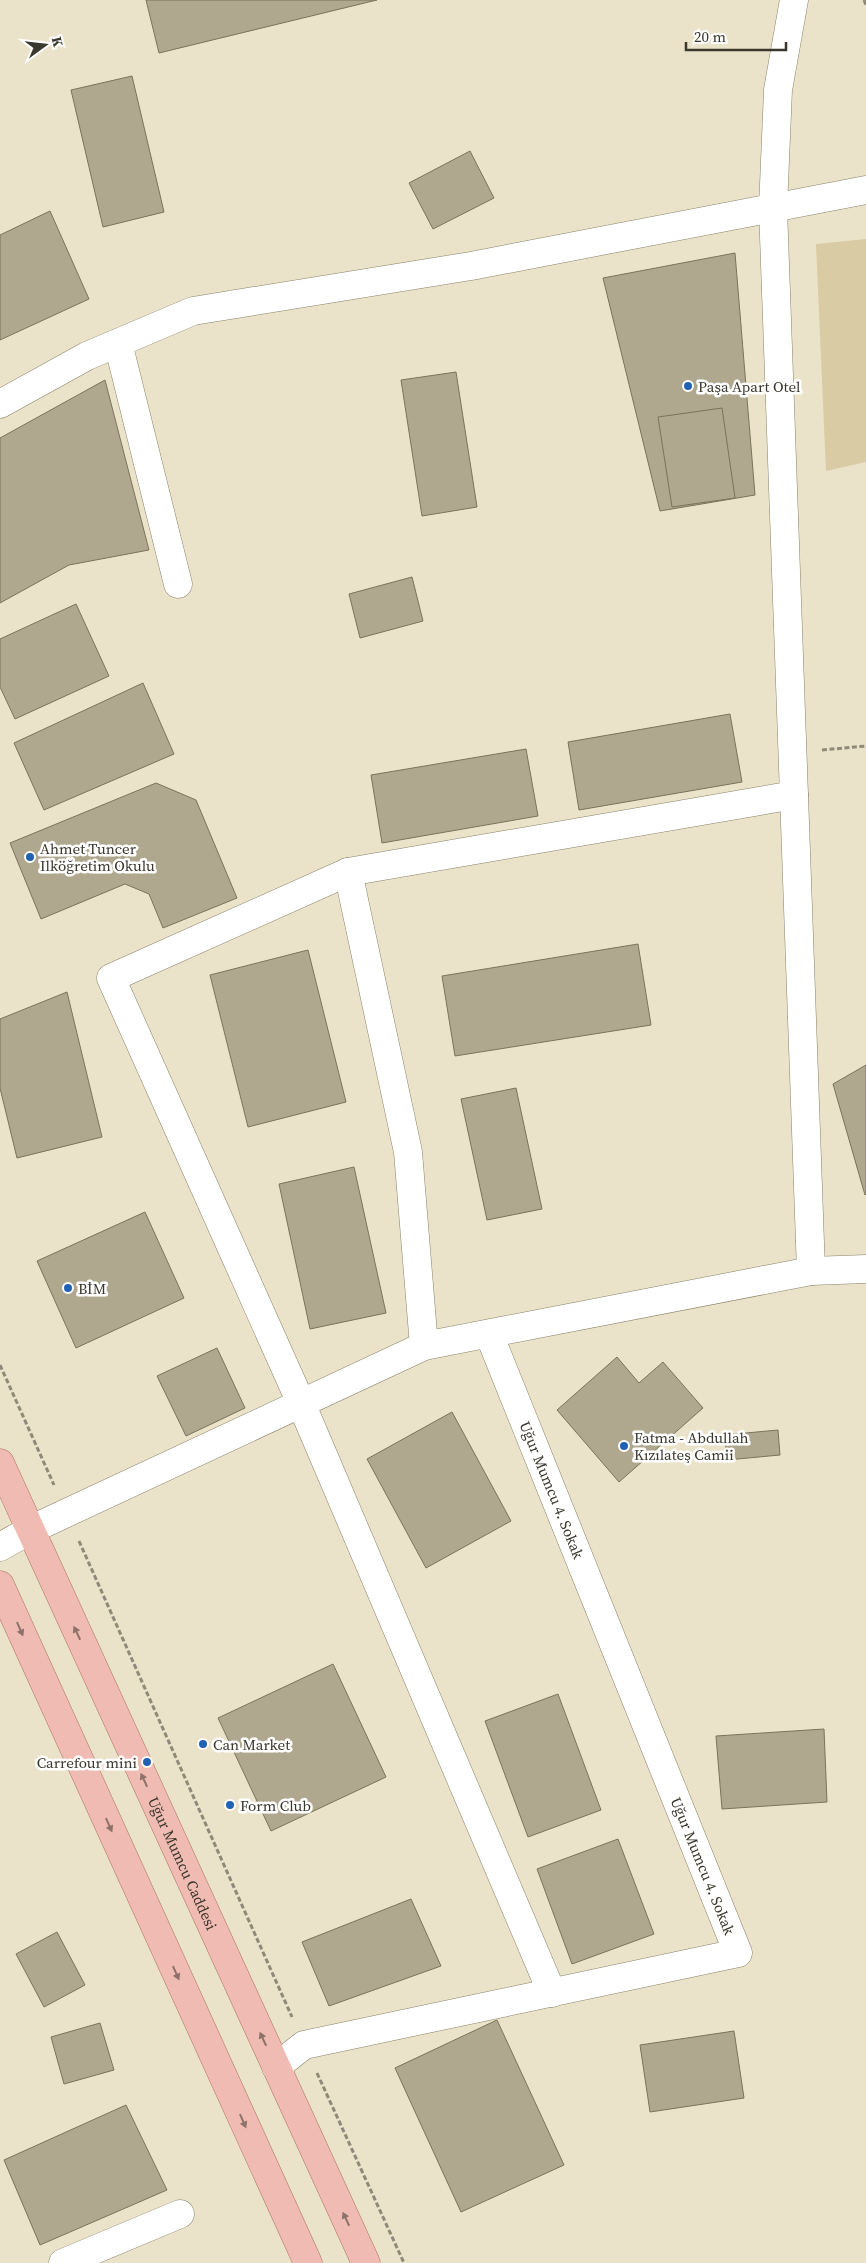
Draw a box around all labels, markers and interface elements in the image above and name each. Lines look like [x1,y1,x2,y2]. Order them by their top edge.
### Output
north arrow [20,20,70,70]
scale bar [686,20,786,52]
text: 20 m [694,26,726,47]
text: K [47,34,69,49]
place label: Paşa Apart Otel [698,376,801,397]
marker: Paşa Apart Otel [682,380,694,392]
place label: Ahmet Tuncer Ilköğretim Okulu [40,838,155,876]
marker: Ahmet Tuncer Ilköğretim Okulu [24,851,36,863]
place label: BİM [78,1278,106,1299]
marker: BİM [62,1282,74,1294]
street label: Uğur Mumcu 4. Sokak [515,1418,590,1563]
place label: Fatma - Abdullah Kızılateş Camii [634,1427,749,1465]
marker: Fatma - Abdullah Kızılateş Camii [618,1440,630,1452]
one-way arrow [17,1622,25,1636]
one-way arrow [72,1625,81,1640]
place label: Can Market [213,1734,290,1755]
marker: Can Market [197,1738,209,1750]
place label: Carrefour mini [37,1752,137,1773]
marker: Carrefour mini [141,1756,153,1768]
one-way arrow [140,1773,148,1787]
street label: Uğur Mumcu Caddesi [143,1793,223,1933]
street label: Uğur Mumcu 4. Sokak [666,1794,741,1939]
place label: Form Club [240,1795,311,1816]
marker: Form Club [224,1799,236,1811]
one-way arrow [105,1818,113,1832]
one-way arrow [173,1966,181,1980]
one-way arrow [259,2032,267,2046]
one-way arrow [240,2114,248,2128]
one-way arrow [341,2212,349,2226]

